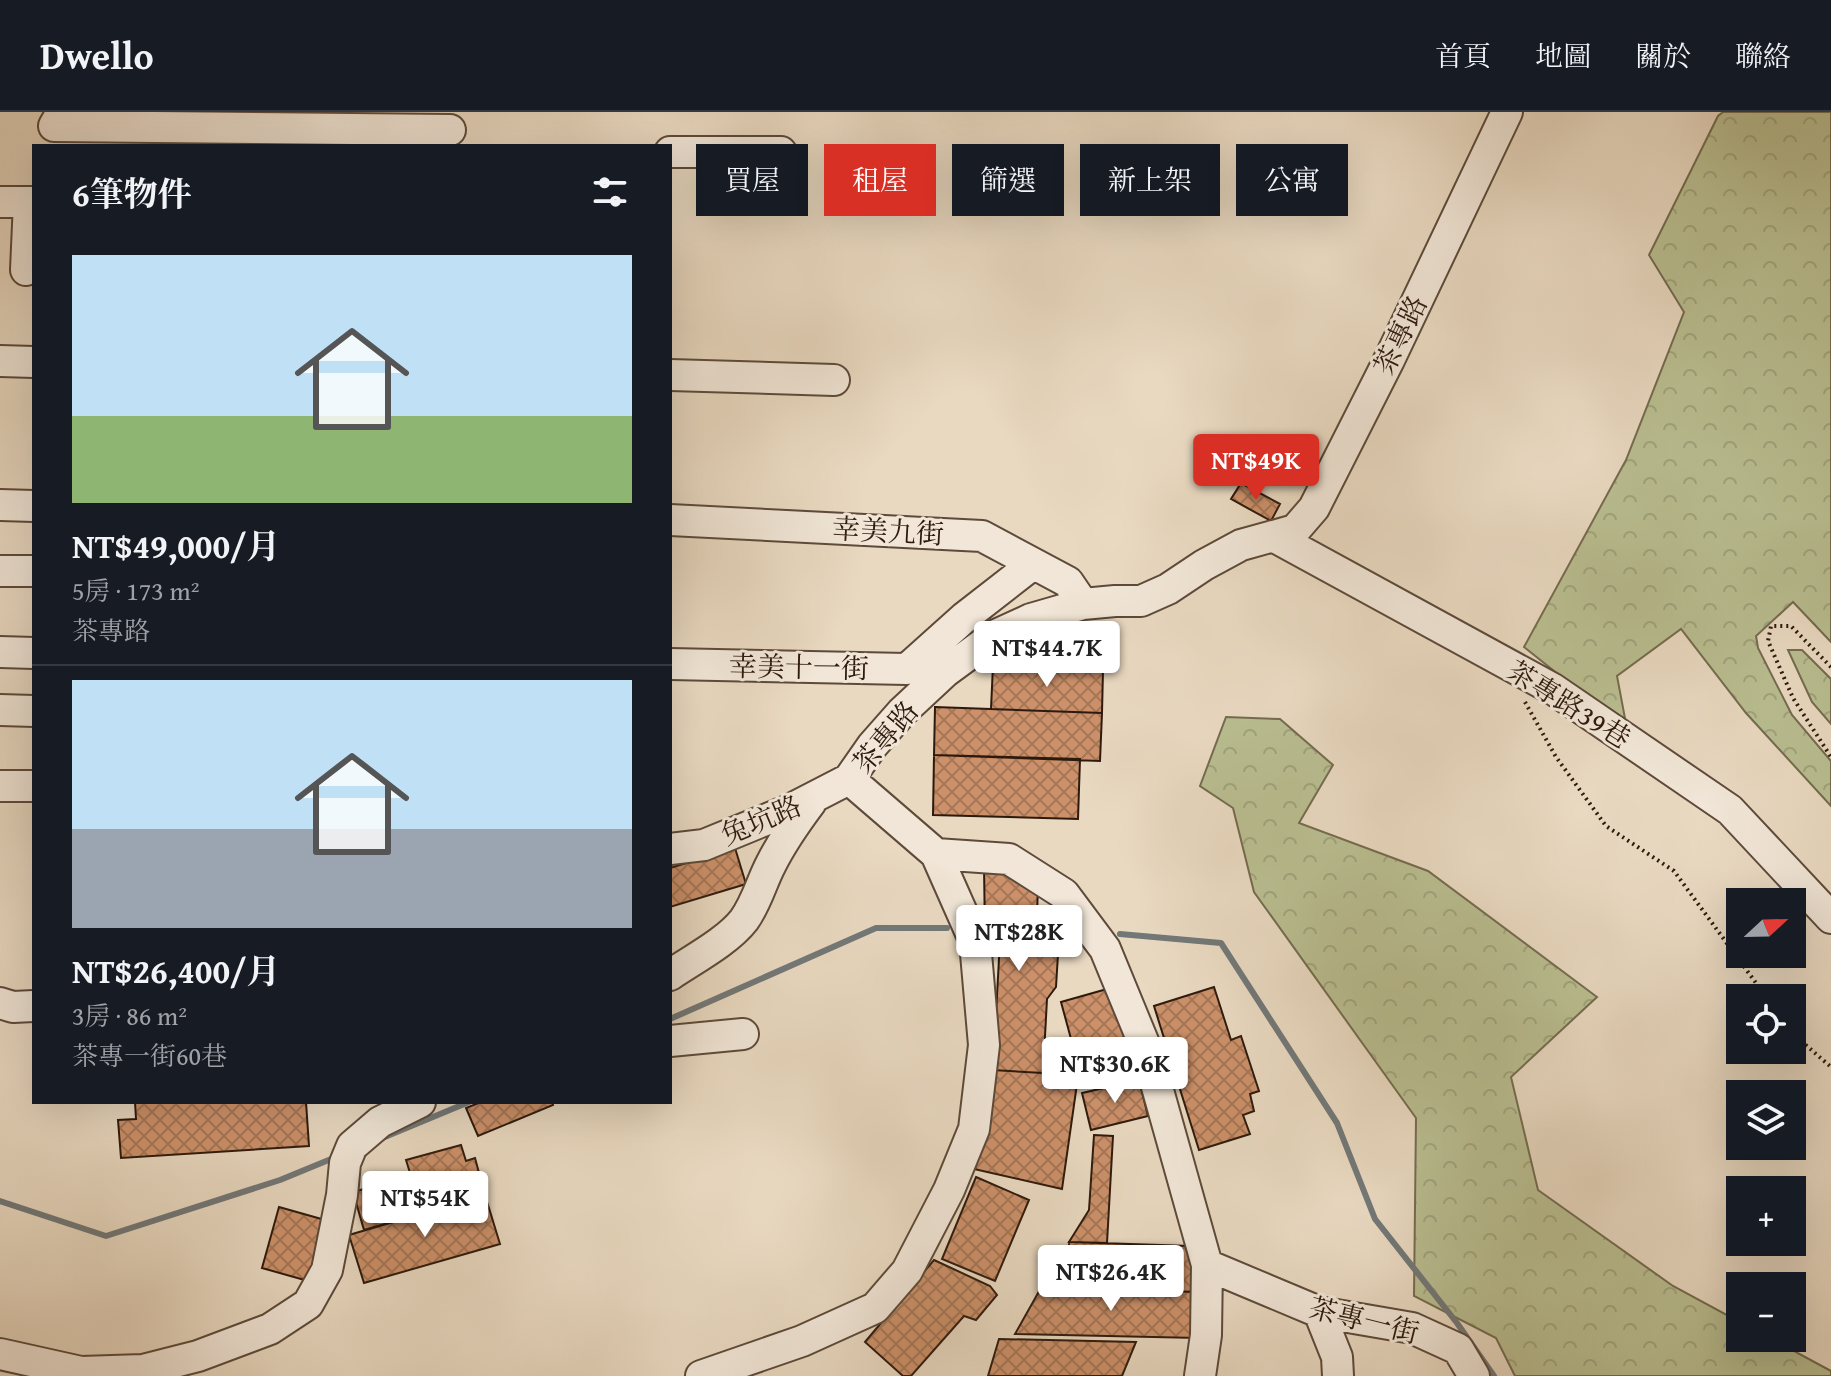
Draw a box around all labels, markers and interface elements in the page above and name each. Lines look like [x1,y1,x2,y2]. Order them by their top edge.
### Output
text: Dwello [40,27,154,83]
text: 首頁 [1435,35,1491,76]
text: 地圖 [1535,35,1591,76]
text: 關於 [1635,35,1691,76]
text: 聯絡 [1735,35,1791,76]
chip: 買屋 [696,144,808,216]
chip: 租屋 [824,144,936,216]
chip: 篩選 [952,144,1064,216]
chip: 新上架 [1080,144,1220,216]
chip: 公寓 [1236,144,1348,216]
text: 6筆物件 [72,169,192,218]
icon: filters [588,170,632,214]
street label: 茶專路 [1363,288,1436,382]
icon: home [280,307,424,451]
pin: NT$49K [1191,434,1321,502]
text: NT$49K [1211,440,1301,479]
street label: 幸美九街 [831,507,945,554]
text: NT$49,000/月 [72,521,280,570]
text: 5房 · 173 m² [72,571,200,610]
text: 茶專路 [72,611,150,650]
pin: NT$44.7K [964,621,1130,689]
text: NT$44.7K [992,627,1102,666]
street label: 幸美十一街 [729,645,869,688]
street label: 茶專路39巷 [1499,649,1639,758]
street label: 茶專路 [842,691,927,782]
icon: home [280,732,424,876]
street label: 兔坑路 [714,784,807,855]
north arrow [1726,888,1806,968]
map controls [1726,888,1806,1352]
pin: NT$28K [954,905,1084,973]
text: NT$28K [974,911,1064,950]
text: NT$26,400/月 [72,946,280,995]
button: locate [1726,984,1806,1064]
text: 3房 · 86 m² [72,996,187,1035]
text: 茶專一街60巷 [72,1036,227,1075]
pin: NT$30.6K [1032,1037,1198,1105]
text: NT$30.6K [1060,1043,1170,1082]
button: layers [1726,1080,1806,1160]
pin: NT$54K [360,1171,490,1239]
button: + [1726,1176,1806,1256]
text: NT$54K [380,1177,470,1216]
pin: NT$26.4K [1028,1245,1194,1313]
text: NT$26.4K [1056,1251,1166,1290]
button: − [1726,1272,1806,1352]
street label: 茶專一街 [1305,1286,1423,1353]

